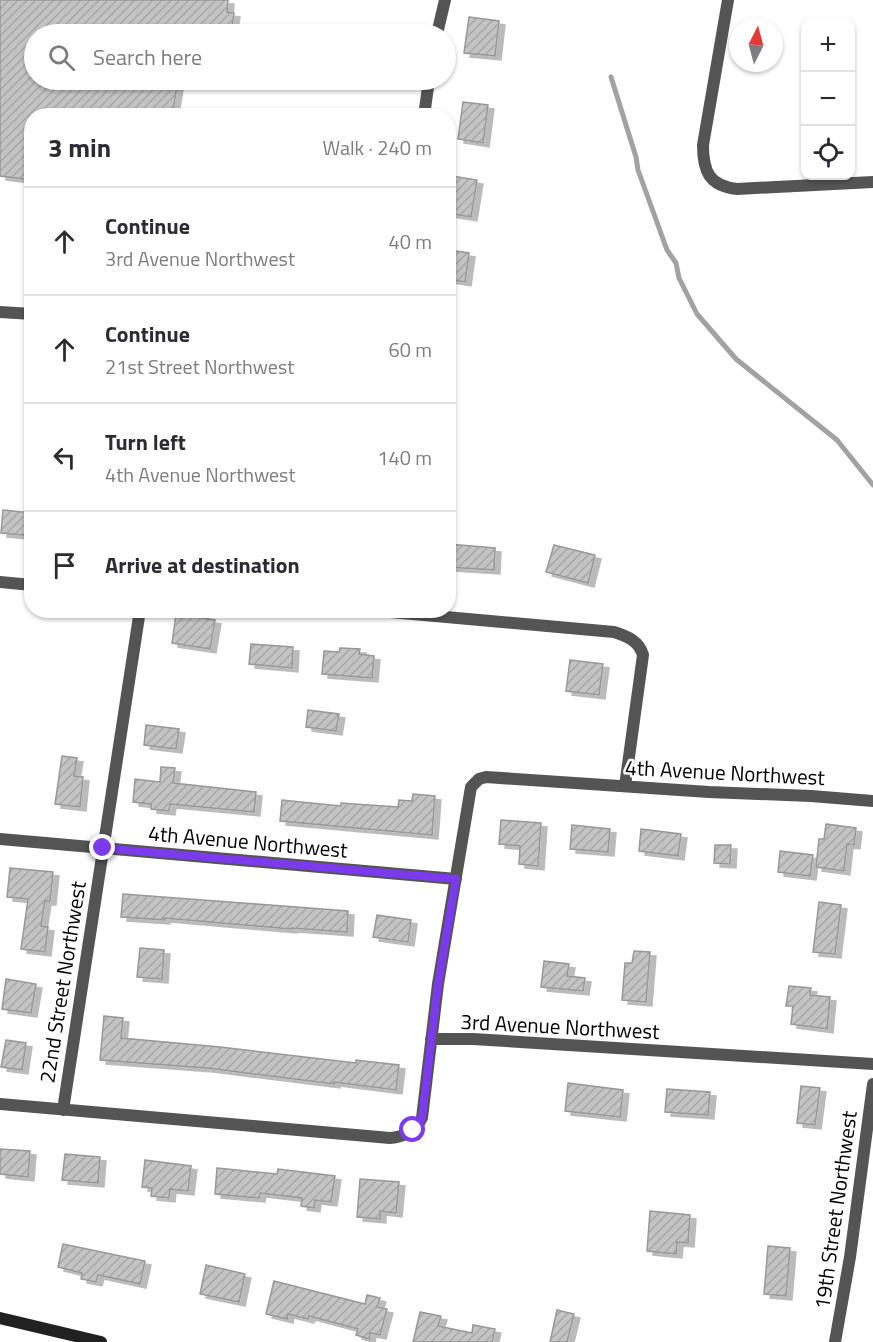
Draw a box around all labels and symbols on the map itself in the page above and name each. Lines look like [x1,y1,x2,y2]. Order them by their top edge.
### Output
north arrow [729,18,783,72]
street label: 4th Avenue Northwest [624,751,826,793]
street label: 4th Avenue Northwest [147,816,350,866]
route end [89,834,115,860]
street label: 22nd Street Northwest [30,878,94,1085]
street label: 3rd Avenue Northwest [460,1005,661,1047]
street label: 19th Street Northwest [805,1108,865,1311]
route start [399,1116,425,1142]

